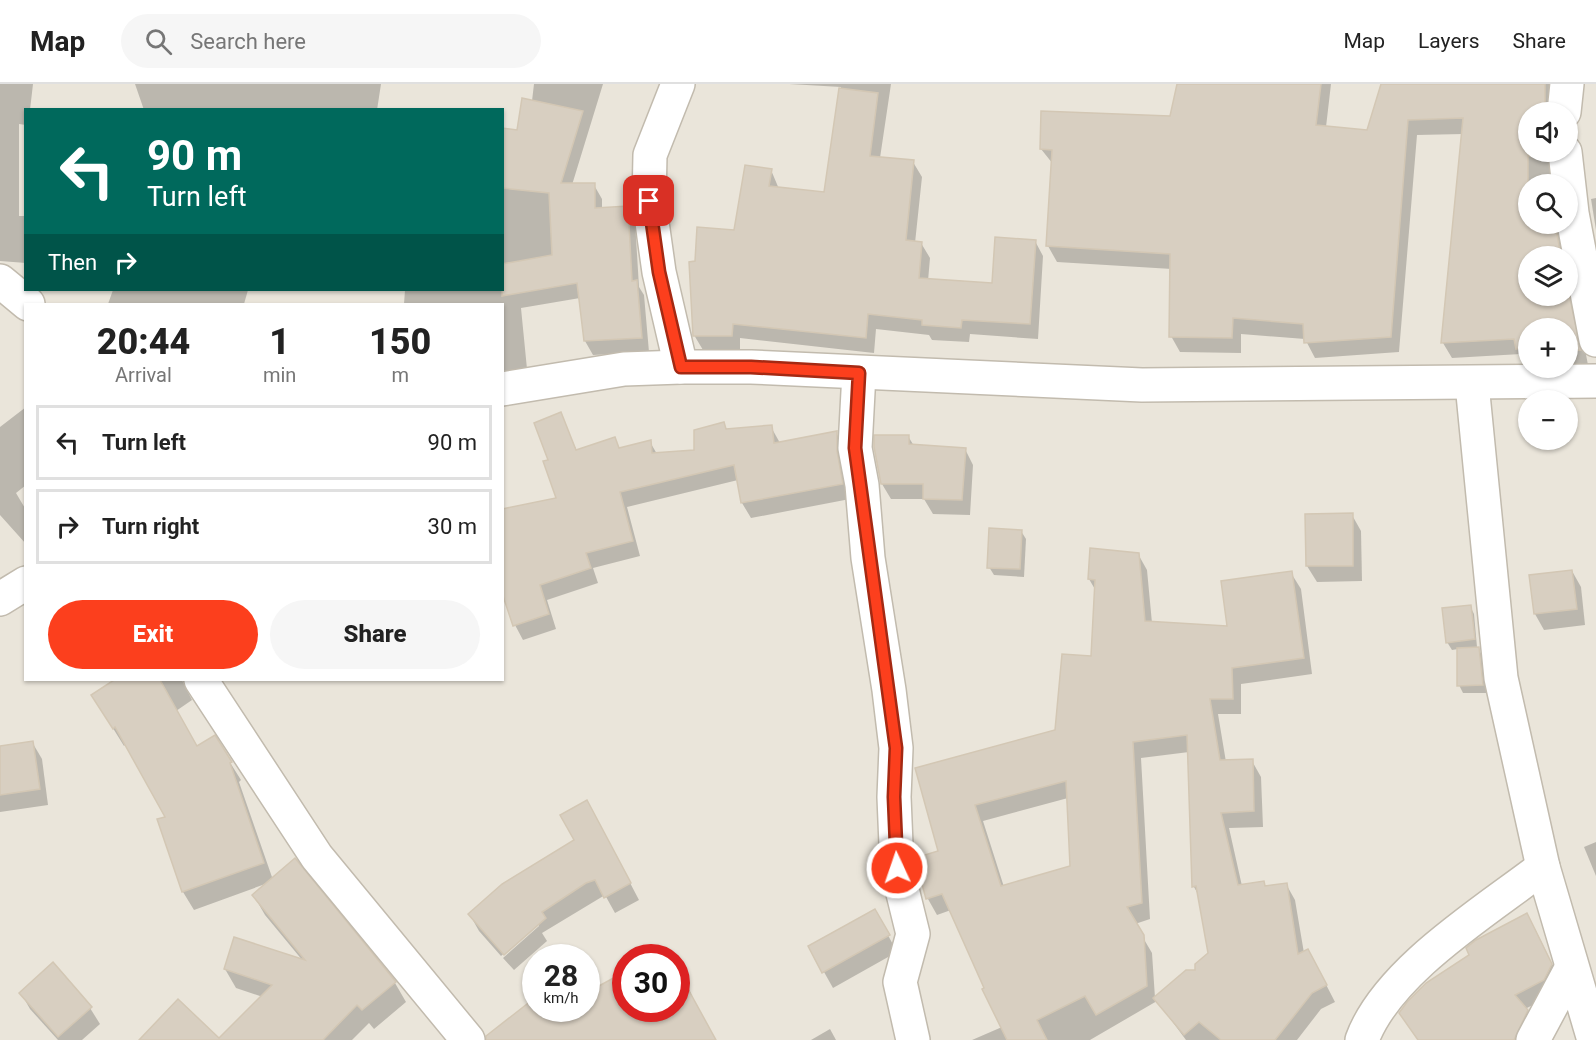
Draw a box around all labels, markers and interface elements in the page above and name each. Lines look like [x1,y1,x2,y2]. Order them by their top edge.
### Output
search box [121,14,541,68]
text: Map [30,25,85,58]
icon: search [142,25,175,58]
text: Search here [190,29,306,54]
text: Map [1343,29,1385,53]
text: Layers [1418,29,1479,53]
text: Share [1512,29,1566,53]
map controls [1518,102,1578,450]
button: sound [1518,102,1578,162]
text: 90 m [147,131,242,180]
icon: left [48,132,126,210]
button: search [1518,174,1578,234]
pin [623,175,674,226]
text: Turn left [147,181,247,213]
icon: arrive [632,184,665,217]
icon: right [109,246,142,279]
button: layers [1518,246,1578,306]
text: Then [48,250,97,275]
button: + [1518,318,1578,378]
text: 20:44 [97,321,190,363]
text: 1 [269,321,290,363]
text: 150 [369,321,431,363]
text: Arrival [115,363,172,387]
text: min [263,363,296,387]
text: m [391,363,409,387]
button: − [1518,390,1578,450]
icon: left [51,426,84,459]
text: Turn left [102,430,186,455]
text: 90 m [428,430,477,455]
icon: right [51,510,84,543]
text: Turn right [102,514,199,539]
text: 30 m [428,514,477,539]
button: Exit [48,600,258,669]
button: Share [270,600,480,669]
position arrow [865,836,929,900]
speed limit sign: 30 [612,944,690,1022]
text: 28 [544,958,578,993]
text: km/h [543,989,579,1007]

